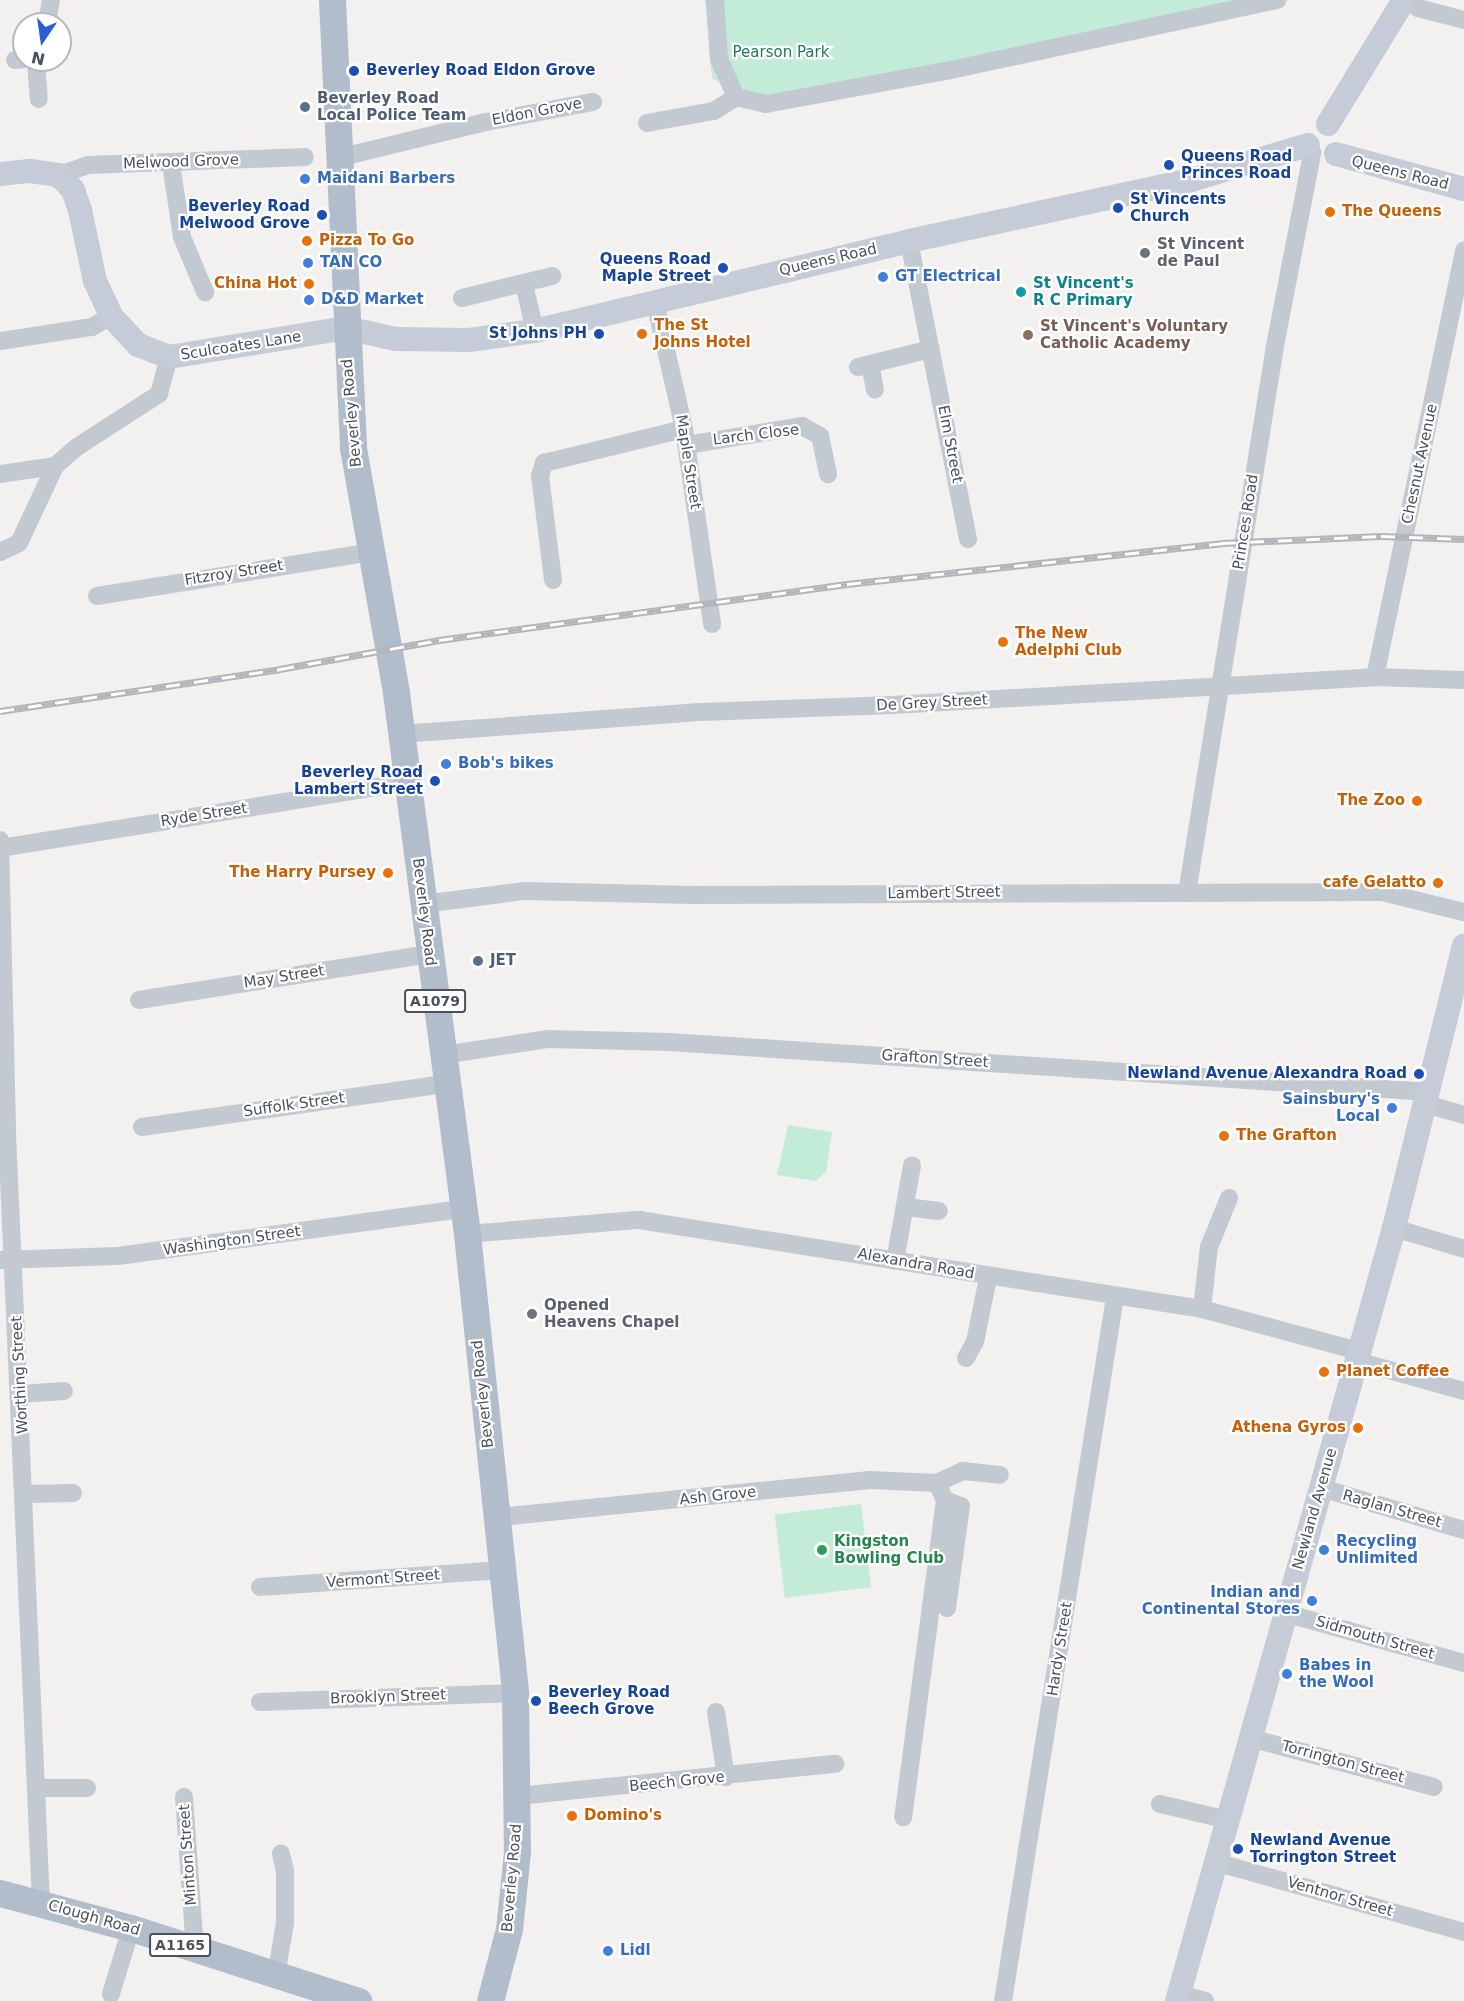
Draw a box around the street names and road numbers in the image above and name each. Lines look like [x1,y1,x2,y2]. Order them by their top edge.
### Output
street label: Eldon Grove [490,94,584,130]
street label: Melwood Grove [123,151,239,173]
street label: Queens Road [1350,152,1450,194]
street label: Queens Road [778,240,878,280]
street label: Sculcoates Lane [179,328,303,364]
street label: Beverley Road [338,358,366,468]
street label: Chesnut Avenue [1398,402,1442,526]
street label: Elm Street [934,404,966,484]
street label: Maple Street [672,413,704,511]
street label: Larch Close [712,421,800,449]
street label: Princes Road [1230,473,1262,571]
street label: Fitzroy Street [183,556,285,590]
street label: De Grey Street [876,691,988,715]
street label: Ryde Street [159,799,249,831]
street label: Beverley Road [408,857,440,967]
street label: Lambert Street [887,883,1001,903]
street label: May Street [242,962,326,992]
road number: A1079 [404,990,466,1012]
street label: Grafton Street [881,1046,989,1072]
street label: Suffolk Street [242,1089,346,1121]
street label: Washington Street [162,1222,302,1260]
street label: Alexandra Road [856,1245,976,1283]
street label: Worthing Street [8,1315,32,1435]
street label: Beverley Road [468,1339,498,1449]
street label: Newland Avenue [1289,1446,1341,1572]
street label: Ash Grove [679,1483,757,1509]
street label: Raglan Street [1340,1486,1444,1532]
street label: Vermont Street [326,1566,440,1592]
street label: Hardy Street [1044,1601,1076,1697]
street label: Sidmouth Street [1314,1613,1436,1663]
street label: Brooklyn Street [330,1686,446,1708]
street label: Torrington Street [1280,1737,1406,1787]
street label: Beech Grove [628,1768,726,1796]
street label: Minton Street [175,1804,201,1906]
street label: Beverley Road [498,1823,526,1933]
street label: Ventnor Street [1285,1873,1395,1921]
street label: Clough Road [46,1896,142,1940]
road number: A1165 [148,1934,212,1956]

